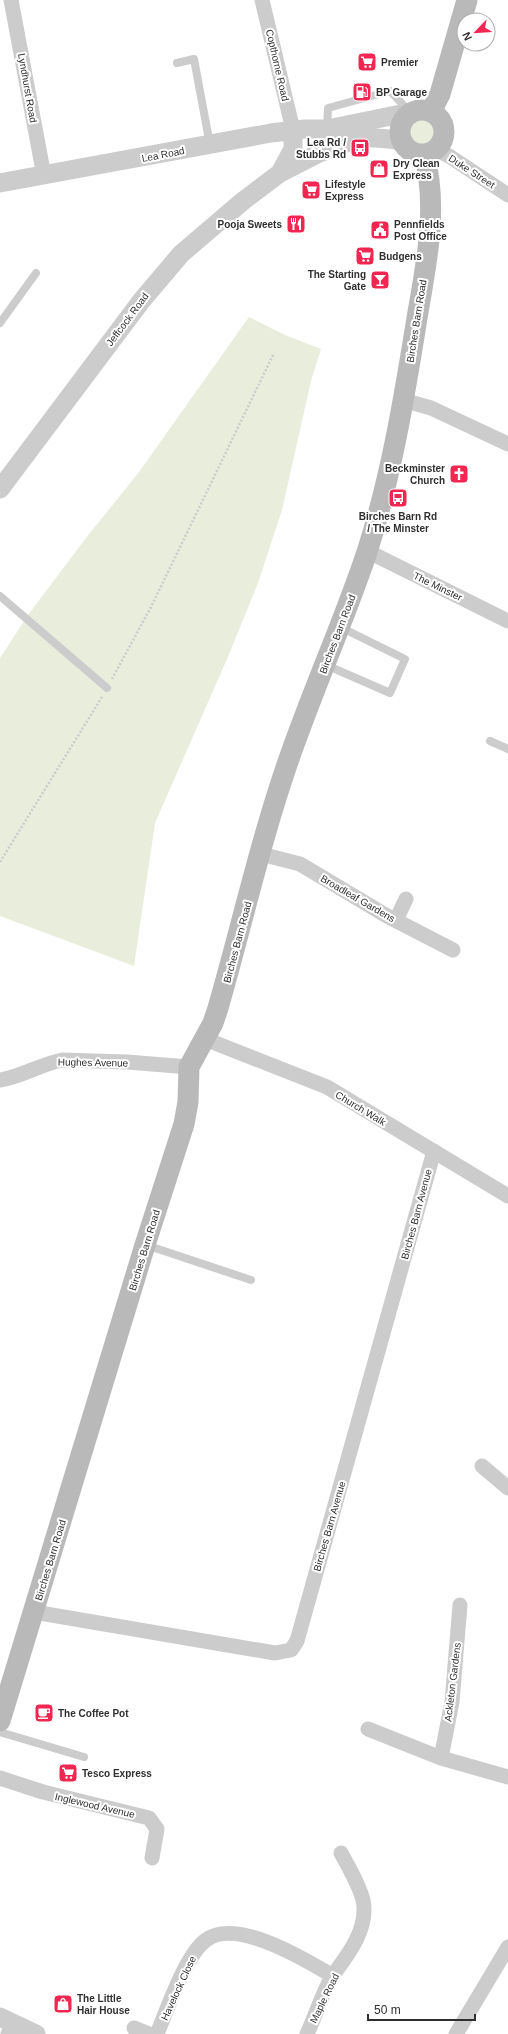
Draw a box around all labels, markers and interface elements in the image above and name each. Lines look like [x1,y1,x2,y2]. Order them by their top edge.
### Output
north arrow [456,12,496,52]
street label: Copthorne Road [264,28,291,102]
text: N [460,30,474,42]
supermarket icon: Premier [356,51,378,73]
street label: Lyndhurst Road [16,53,39,124]
place label: Premier [381,57,418,68]
fuel station icon: BP Garage [351,81,373,103]
place label: BP Garage [376,87,427,98]
place label: Lea Rd / Stubbs Rd [296,137,346,160]
bus stop icon: Lea Rd / Stubbs Rd [349,137,371,159]
street label: Lea Road [141,145,185,164]
street label: Duke Street [447,152,497,191]
shop icon: Dry Clean Express [368,158,390,180]
place label: Dry Clean Express [393,158,440,181]
supermarket icon: Lifestyle Express [300,179,322,201]
place label: Lifestyle Express [325,179,366,202]
restaurant icon: Pooja Sweets [285,213,307,235]
place label: Pooja Sweets [218,219,282,230]
public building icon: Pennfields Post Office [369,219,391,241]
place label: Pennfields Post Office [394,219,447,242]
supermarket icon: Budgens [354,245,376,267]
place label: Budgens [379,251,422,262]
place label: The Starting Gate [308,269,366,292]
bar icon: The Starting Gate [369,269,391,291]
street label: Birches Barn Road [404,279,428,363]
street label: Jeffcock Road [104,291,151,348]
place label: Beckminster Church [385,463,445,486]
church icon: Beckminster Church [448,463,470,485]
bus stop icon: Birches Barn Rd / The Minster [387,487,409,509]
place label: Birches Barn Rd / The Minster [359,511,437,534]
street label: The Minster [412,570,465,603]
street label: Birches Barn Road [317,593,358,675]
street label: Broadleaf Gardens [319,873,397,924]
street label: Birches Barn Road [221,900,254,984]
street label: Hughes Avenue [58,1056,129,1069]
street label: Church Walk [334,1089,389,1128]
street label: Birches Barn Avenue [399,1167,434,1261]
street label: Birches Barn Road [127,1208,162,1292]
street label: Birches Barn Avenue [311,1479,348,1572]
street label: Birches Barn Road [33,1518,68,1602]
street label: Ackleton Gardens [442,1642,463,1722]
cafe icon: The Coffee Pot [33,1702,55,1724]
place label: The Coffee Pot [58,1708,129,1719]
supermarket icon: Tesco Express [57,1762,79,1784]
place label: Tesco Express [82,1768,152,1779]
street label: Inglewood Avenue [54,1791,136,1820]
street label: Havelock Close [159,1954,198,2022]
street label: Maple Road [308,1972,341,2025]
shop icon: The Little Hair House [52,1993,74,2015]
place label: The Little Hair House [77,1993,130,2016]
scale bar [368,1996,475,2022]
text: 50 m [374,2003,401,2017]

